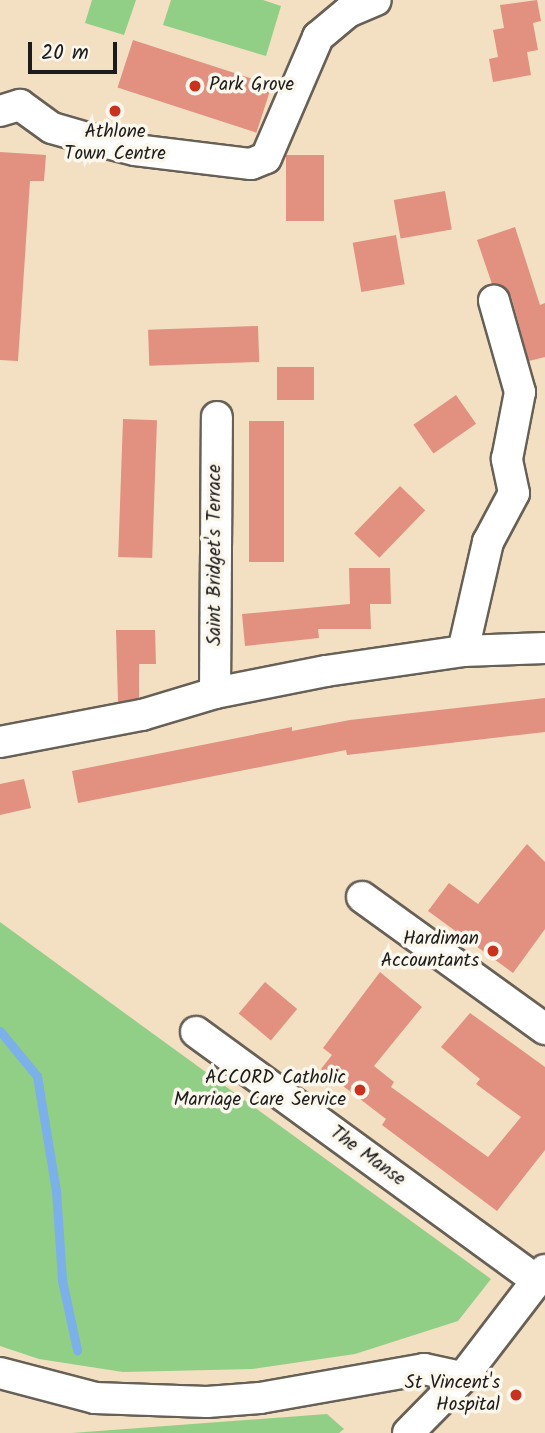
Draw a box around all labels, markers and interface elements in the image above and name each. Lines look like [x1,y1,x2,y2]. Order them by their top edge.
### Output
scale bar [32,28,121,72]
text: 20 m [41,37,89,70]
place label: Park Grove [209,75,294,97]
marker: Park Grove [187,78,203,94]
marker: Athlone Town Centre [107,103,123,119]
place label: Athlone Town Centre [64,122,166,166]
street label: Saint Bridget's Terrace [205,464,227,646]
place label: Hardiman Accountants [381,929,479,973]
marker: Hardiman Accountants [485,943,501,959]
place label: ACCORD Catholic Marriage Care Service [174,1068,346,1112]
marker: ACCORD Catholic Marriage Care Service [352,1082,368,1098]
street label: The Manse [325,1122,409,1192]
place label: St Vincent's Hospital [405,1373,500,1417]
marker: St Vincent's Hospital [506,1385,526,1405]

